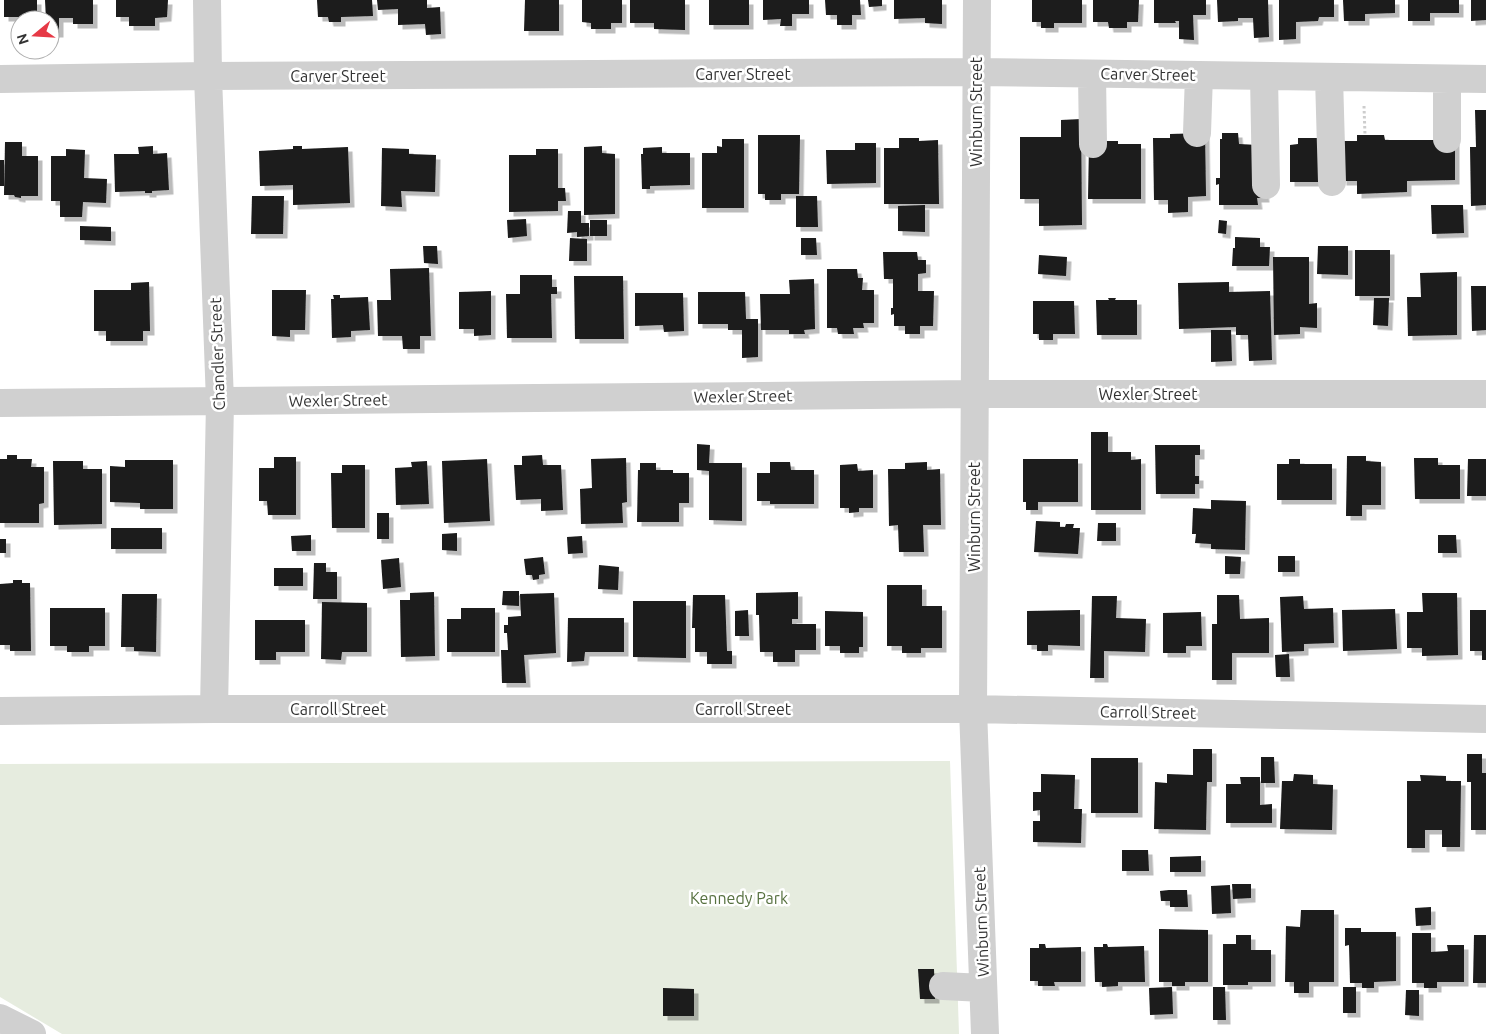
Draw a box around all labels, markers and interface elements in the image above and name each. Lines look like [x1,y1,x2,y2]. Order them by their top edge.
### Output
north arrow [10,10,60,60]
text: N [13,32,32,46]
street label: Winburn Street [967,56,985,167]
street label: Carver Street [1100,64,1197,84]
street label: Carver Street [695,65,791,83]
street label: Carver Street [290,67,386,85]
street label: Chandler Street [206,296,228,411]
street label: Wexler Street [1099,385,1198,403]
street label: Wexler Street [693,386,793,406]
street label: Wexler Street [288,390,388,410]
street label: Winburn Street [965,461,983,572]
street label: Carroll Street [290,700,387,718]
street label: Carroll Street [695,700,792,718]
street label: Carroll Street [1100,702,1197,722]
street label: Winburn Street [970,866,992,977]
park label: Kennedy Park [690,889,788,907]

